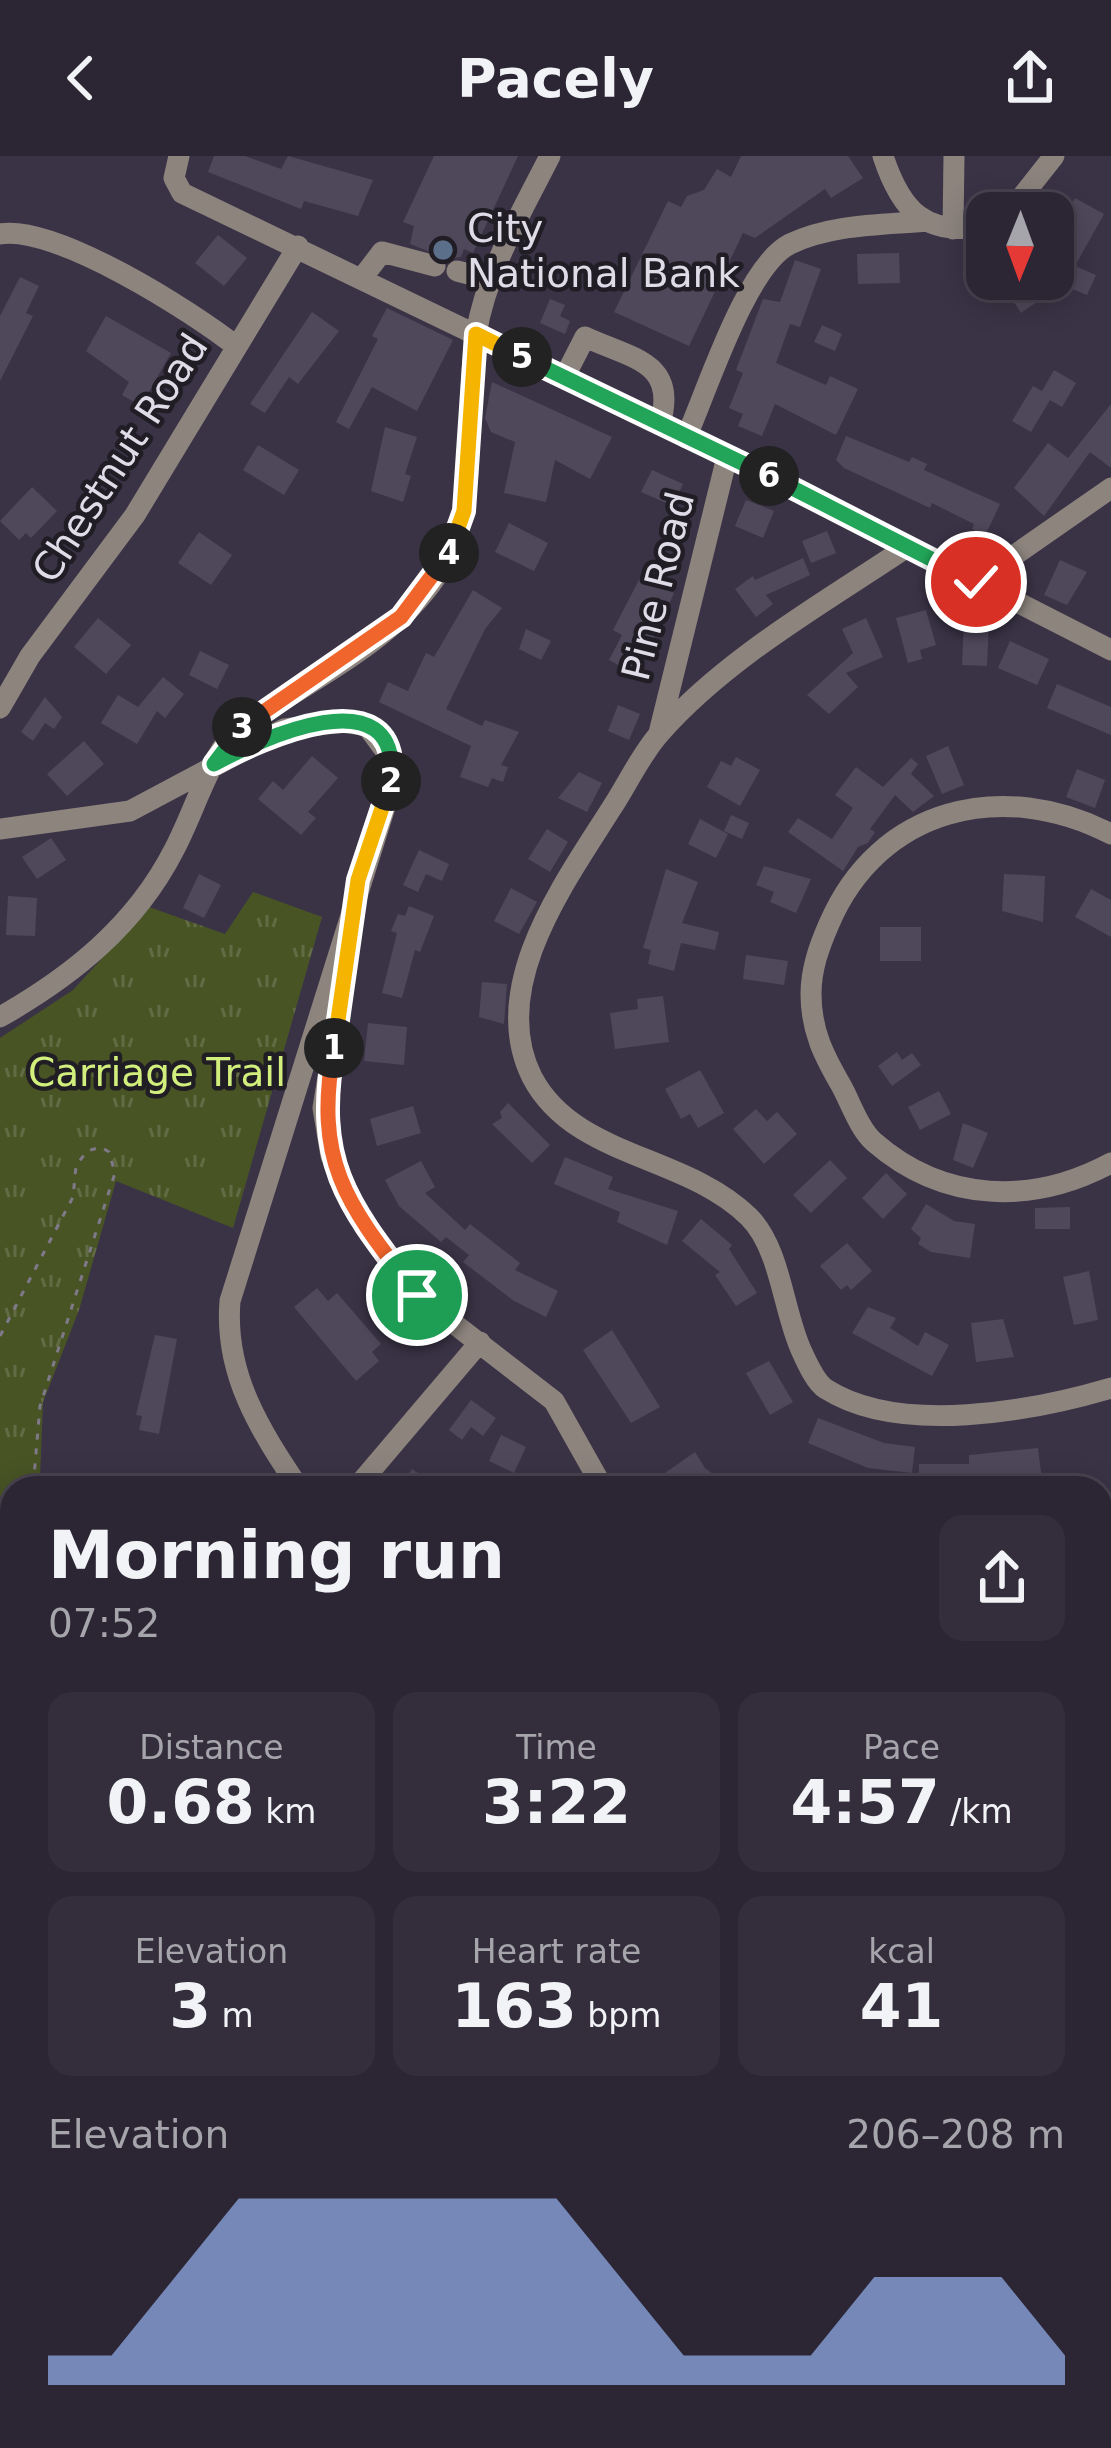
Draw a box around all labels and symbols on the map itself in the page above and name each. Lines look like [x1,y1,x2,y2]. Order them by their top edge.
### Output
north arrow [966,192,1074,300]
place label: City National Bank [467,206,740,296]
marker: City National Bank [430,237,456,263]
street label: Chestnut Road [23,326,217,590]
pin: 5 [492,327,552,387]
pin: 6 [739,446,799,506]
street label: Pine Road [613,487,703,685]
pin: 4 [419,523,479,583]
pin [925,531,1027,633]
pin: 3 [212,697,272,757]
pin: 2 [361,751,421,811]
pin: 1 [304,1018,364,1078]
park label: Carriage Trail [28,1050,286,1095]
pin [366,1244,468,1346]

